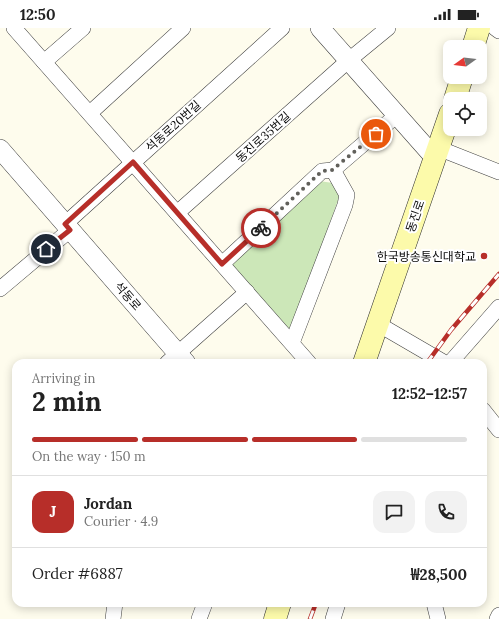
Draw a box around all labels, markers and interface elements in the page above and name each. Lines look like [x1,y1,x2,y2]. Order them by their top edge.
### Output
text: 12:50 [20,5,55,24]
north arrow [443,40,487,84]
map controls [443,40,487,136]
button: locate [443,92,487,136]
street label: 석동로20번길 [142,97,204,155]
street label: 동진로35번길 [233,109,293,165]
pin [359,117,393,151]
icon: bag [365,123,387,145]
street label: 동진로 [403,198,427,234]
courier [241,208,281,248]
icon: bike [250,217,272,239]
pin [29,232,63,266]
icon: home [35,238,57,260]
place label: 한국방송통신대학교 [377,249,476,264]
marker: 한국방송통신대학교 [479,251,489,261]
street label: 석동로 [111,279,145,313]
text: Arriving in [32,370,95,387]
text: 12:52–12:57 [392,384,467,403]
text: 2 min [32,385,102,418]
text: On the way · 150 m [32,448,146,465]
button: chat [373,491,415,533]
button: phone [425,491,467,533]
text: Jordan [84,494,132,513]
text: J [50,502,56,521]
text: Courier · 4.9 [84,513,158,530]
text: Order #6887 [32,564,123,583]
text: ₩28,500 [411,565,467,584]

